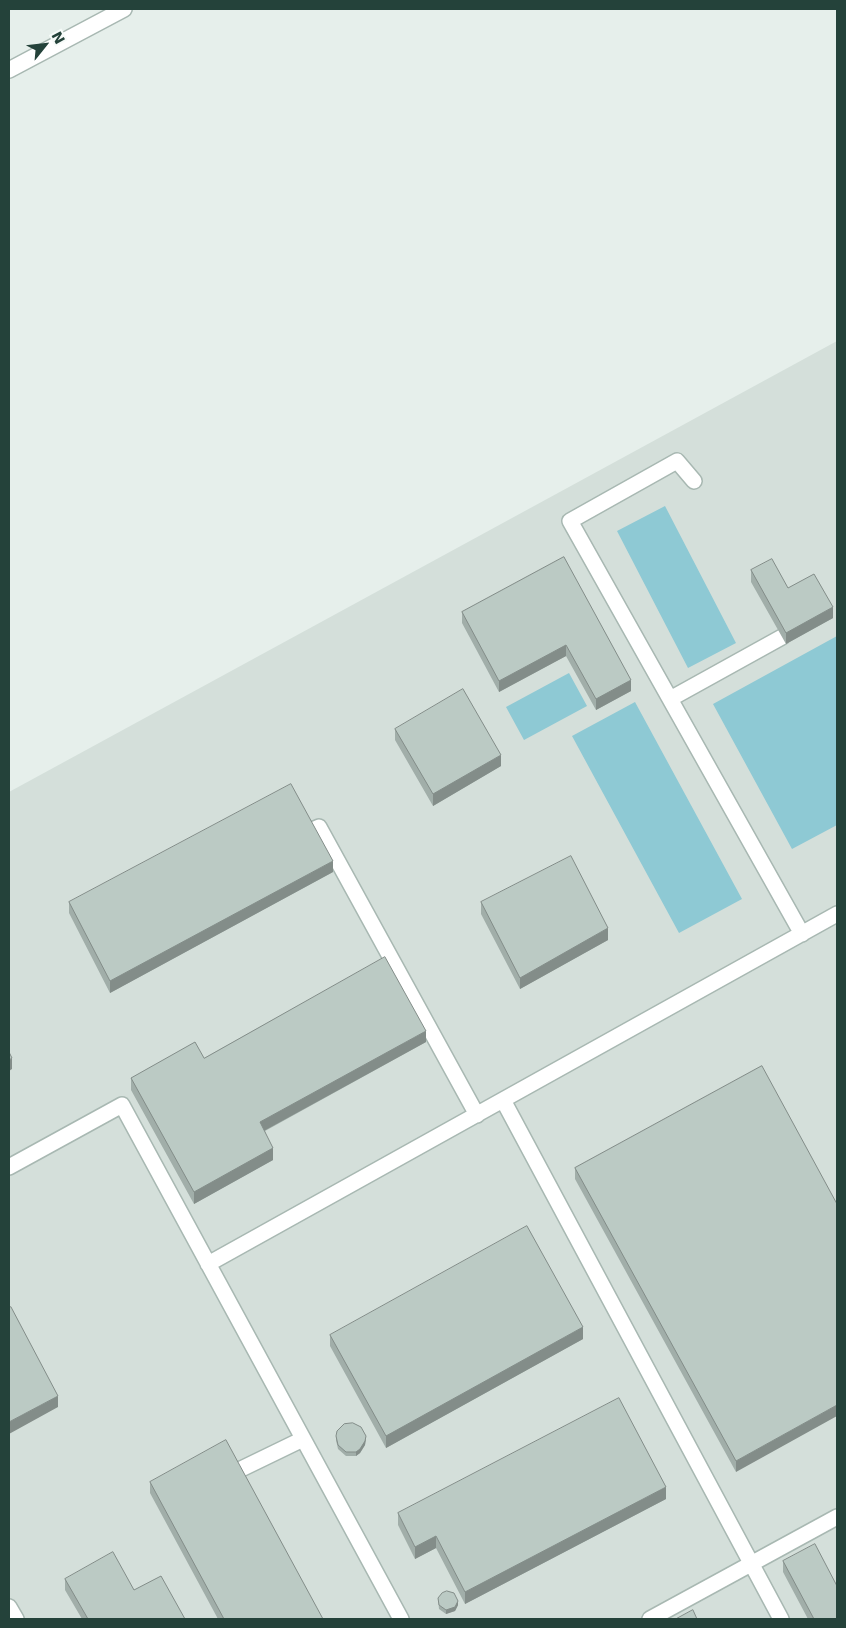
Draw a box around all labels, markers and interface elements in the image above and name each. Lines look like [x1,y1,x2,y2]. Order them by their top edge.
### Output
north arrow [20,20,70,70]
text: N [48,29,68,47]

